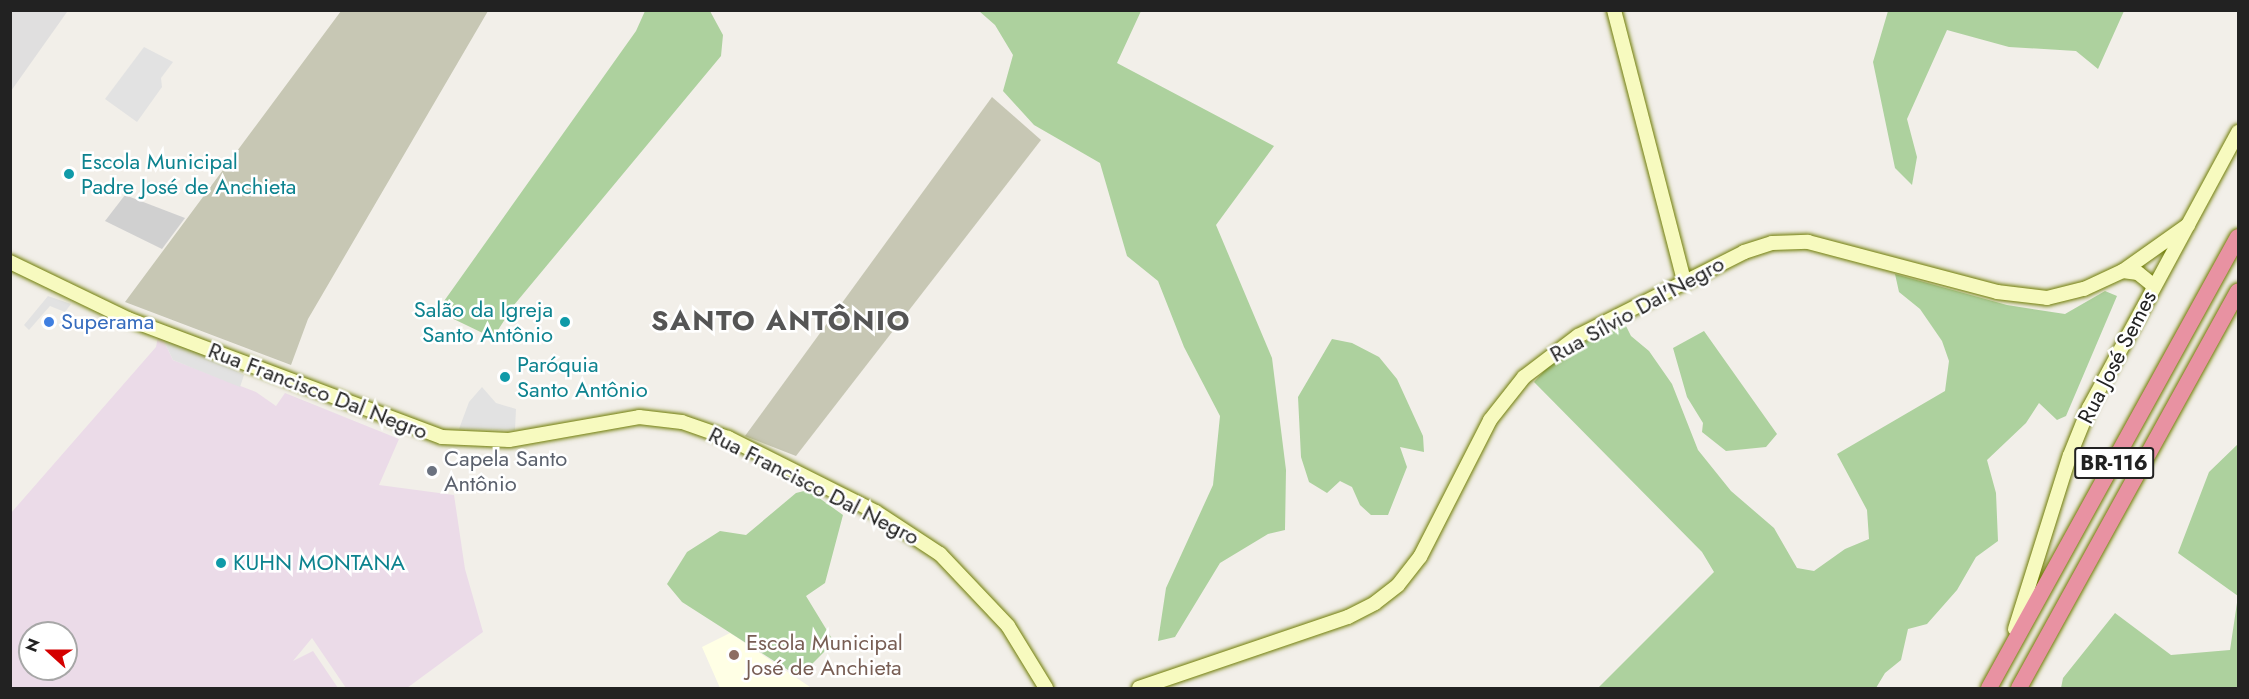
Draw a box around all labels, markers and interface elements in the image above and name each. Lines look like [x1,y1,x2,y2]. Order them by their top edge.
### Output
place label: Escola Municipal Padre José de Anchieta [81,148,296,200]
marker: Escola Municipal Padre José de Anchieta [62,167,76,181]
street label: Rua Sílvio Dal'Negro [1545,250,1729,368]
street label: Rua José Semes [2072,286,2162,428]
place label: Salão da Igreja Santo Antônio [414,296,553,348]
district label: SANTO ANTÔNIO [651,304,911,338]
place label: Superama [61,309,154,335]
marker: Superama [42,315,56,329]
marker: Salão da Igreja Santo Antônio [558,315,572,329]
street label: Rua Francisco Dal Negro [205,337,431,445]
place label: Paróquia Santo Antônio [517,351,648,402]
marker: Paróquia Santo Antônio [498,370,512,384]
street label: Rua Francisco Dal Negro [704,421,924,551]
place label: Capela Santo Antônio [444,445,567,496]
road number: BR-116 [2074,445,2154,481]
marker: Capela Santo Antônio [425,464,439,478]
place label: KUHN MONTANA [233,550,405,576]
marker: KUHN MONTANA [214,556,228,570]
north arrow [18,621,78,681]
place label: Escola Municipal José de Anchieta [746,629,903,680]
text: N [20,635,46,655]
marker: Escola Municipal José de Anchieta [727,648,741,662]

